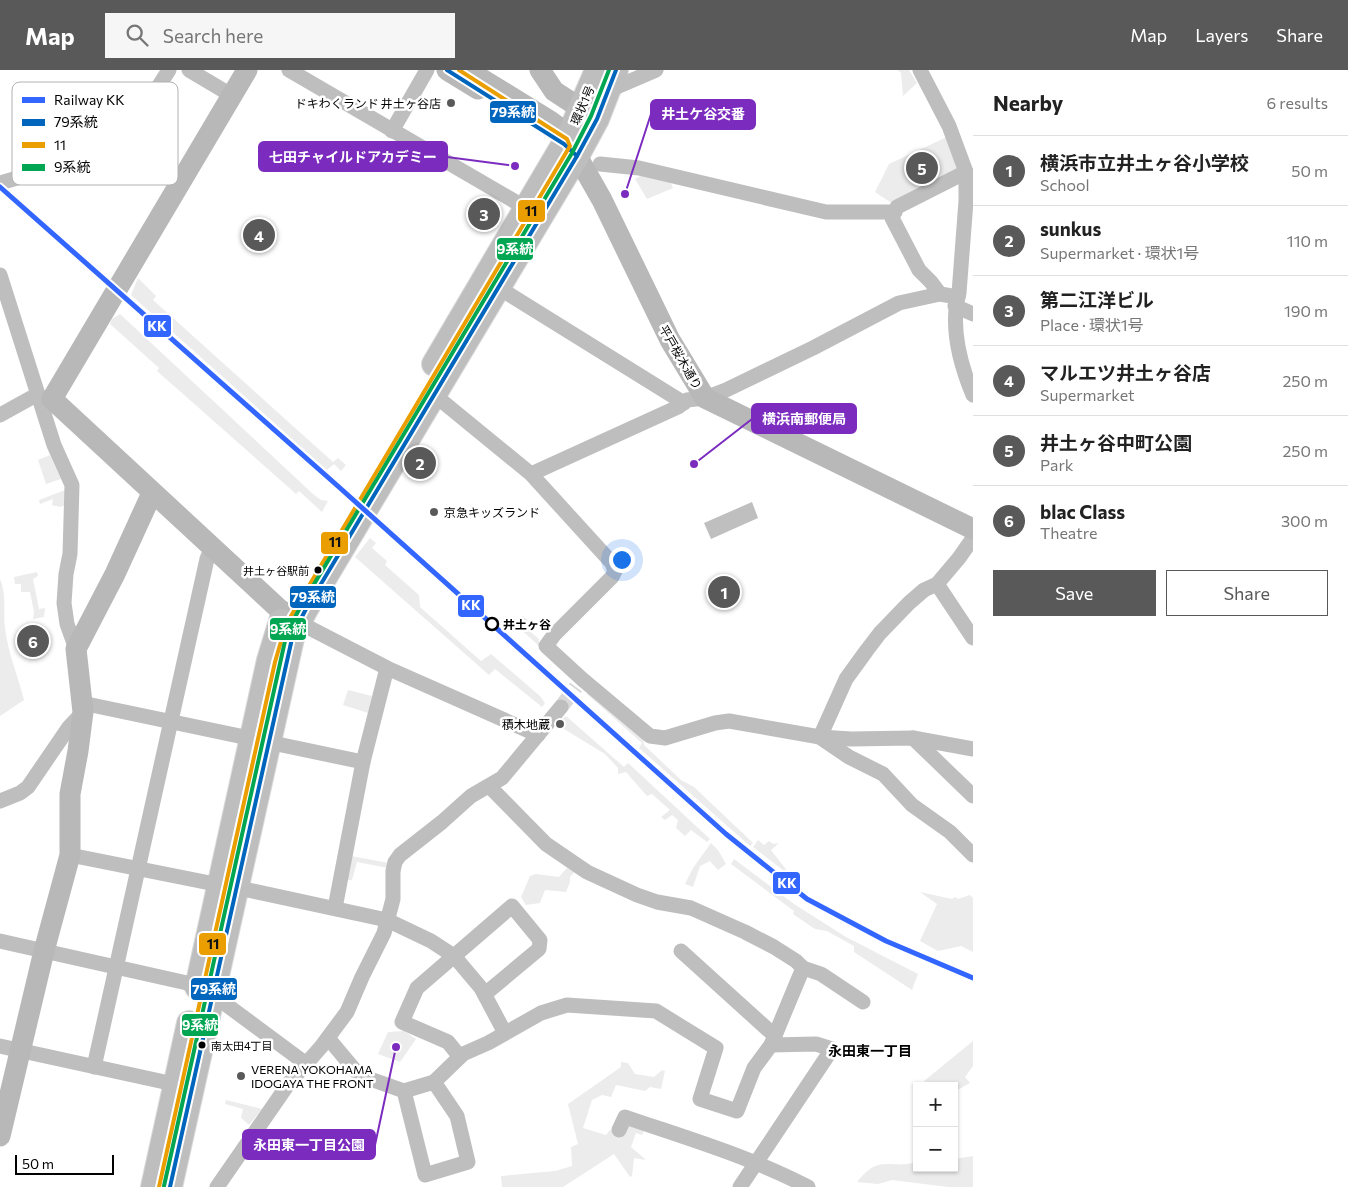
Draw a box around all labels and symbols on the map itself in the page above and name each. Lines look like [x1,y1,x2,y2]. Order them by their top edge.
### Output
legend [12,82,178,185]
street label: 環状1号 [568,83,596,127]
text: Railway KK [54,91,125,108]
place label: ドキわくランド 井土ヶ谷店 [295,96,441,110]
marker: ドキわくランド 井土ヶ谷店 [445,97,457,109]
line badge: 79系統 [489,100,537,124]
callout: 井土ケ谷交番 [651,100,755,129]
text: 79系統 [491,103,535,120]
text: 井土ケ谷交番 [661,105,745,122]
text: 79系統 [54,113,98,130]
text: 11 [54,136,66,153]
callout: 七田チャイルドアカデミー [259,142,447,171]
text: 七田チャイルドアカデミー [269,148,437,165]
pin: 5 [906,149,938,187]
text: 9系統 [54,158,91,175]
pin: 3 [468,195,500,233]
line badge: 11 [517,199,546,223]
text: 11 [525,202,537,219]
pin: 4 [243,216,275,254]
line badge: 9系統 [496,237,534,261]
text: 9系統 [497,240,533,257]
line badge: KK [143,314,172,338]
text: KK [147,317,167,334]
street label: 平戸桜木通り [657,322,705,392]
callout: 横浜南郵便局 [752,404,856,433]
text: 横浜南郵便局 [762,410,846,427]
pin: 2 [404,444,436,482]
place label: 京急キッズランド [444,505,540,519]
marker: 京急キッズランド [428,506,440,518]
line badge: 11 [320,531,349,555]
text: 11 [329,533,341,550]
your location [609,547,635,573]
place label: 井土ヶ谷駅前 [243,564,309,577]
marker: 井土ヶ谷駅前 [313,565,323,575]
pin: 1 [708,573,740,611]
line badge: 79系統 [289,585,337,609]
text: 79系統 [291,588,335,605]
line badge: KK [457,594,485,618]
text: KK [461,596,481,613]
line badge: 9系統 [269,617,307,641]
marker: 井土ヶ谷 [485,617,499,631]
place label: 井土ヶ谷 [503,617,551,631]
text: 9系統 [270,620,306,637]
pin: 6 [17,622,49,660]
place label: 積木地蔵 [502,717,550,731]
marker: 積木地蔵 [554,718,566,730]
line badge: KK [772,871,801,895]
text: KK [777,874,797,891]
line badge: 11 [198,932,227,956]
text: 11 [207,935,219,952]
line badge: 79系統 [190,977,238,1001]
text: 79系統 [192,980,236,997]
line badge: 9系統 [181,1013,219,1037]
text: 9系統 [182,1016,218,1033]
place label: 南太田4丁目 [211,1039,273,1052]
marker: 南太田4丁目 [197,1040,207,1050]
district label: 永田東一丁目 [828,1042,912,1059]
place label: VERENA YOKOHAMA IDOGAYA THE FRONT [251,1062,374,1090]
marker: VERENA YOKOHAMA IDOGAYA THE FRONT [235,1070,247,1082]
callout: 永田東一丁目公園 [243,1130,375,1159]
text: 永田東一丁目公園 [253,1136,365,1153]
scale bar [15,1152,114,1175]

